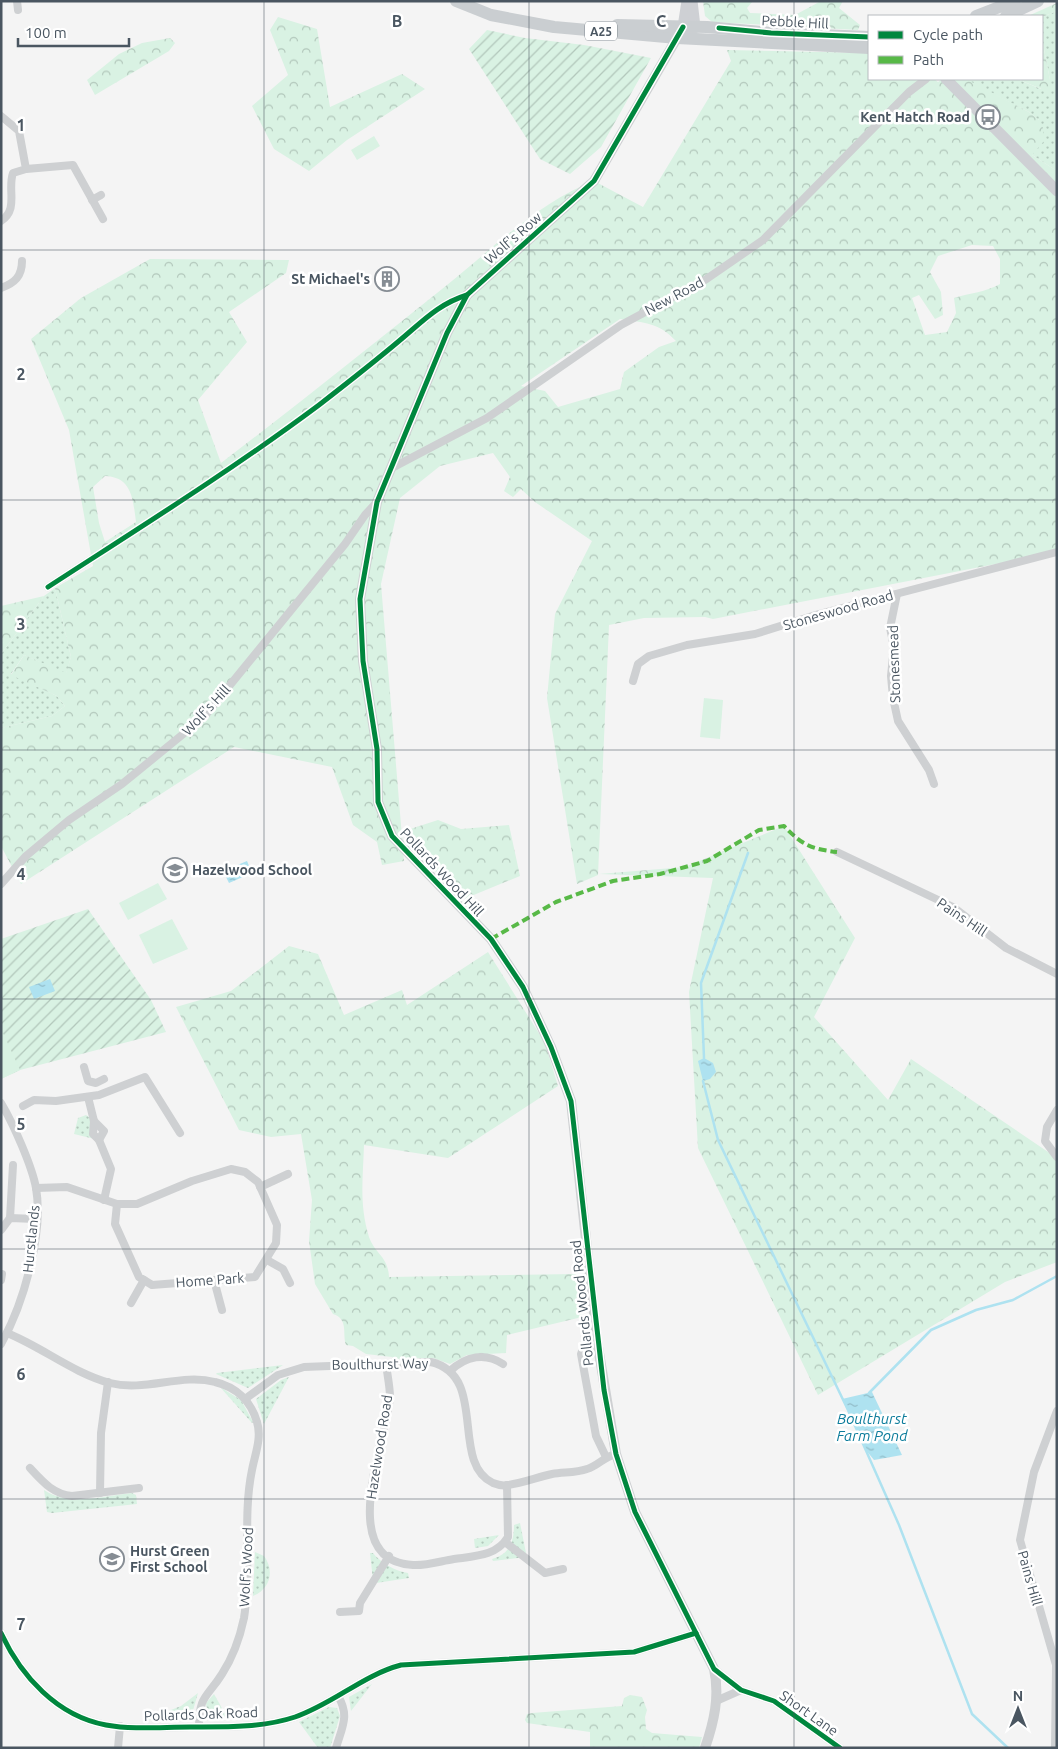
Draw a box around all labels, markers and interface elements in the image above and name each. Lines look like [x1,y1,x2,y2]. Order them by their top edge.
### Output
text: B [392,12,402,30]
text: C [656,12,666,30]
street label: Pebble Hill [761,12,829,32]
scale bar [18,15,129,47]
legend [868,15,1043,80]
road number: A25 [585,22,617,40]
text: 100 m [25,24,67,41]
text: Cycle path [913,26,983,43]
text: Path [913,51,944,68]
bus stop icon: Kent Hatch Road [975,104,1001,130]
place label: Kent Hatch Road [860,109,970,125]
text: 1 [16,116,26,134]
street label: Wolf's Row [481,209,545,267]
building icon: St Michael's [374,266,400,292]
place label: St Michael's [291,271,370,287]
street label: New Road [642,274,706,318]
text: 2 [16,365,26,383]
street label: Stoneswood Road [781,587,895,633]
text: 3 [16,615,26,633]
street label: Stonesmead [885,625,903,703]
street label: Wolf's Hill [179,681,234,739]
street label: Pollards Wood Hill [397,825,487,920]
school or university icon: Hazelwood School [162,857,188,883]
place label: Hazelwood School [192,862,312,878]
text: 4 [16,865,26,883]
street label: Pains Hill [934,895,990,940]
text: 5 [16,1115,26,1133]
street label: Hurstlands [20,1204,42,1274]
street label: Pollards Wood Road [567,1239,597,1367]
street label: Home Park [175,1270,245,1290]
street label: Boulthurst Way [331,1355,429,1373]
text: 6 [16,1365,26,1383]
street label: Hazelwood Road [363,1394,395,1500]
water label: Boulthurst Farm Pond [837,1410,908,1444]
street label: Wolf's Wood [236,1527,256,1607]
place label: Hurst Green First School [130,1543,210,1575]
school or university icon: Hurst Green First School [99,1546,125,1572]
street label: Pains Hill [1015,1549,1046,1608]
text: 7 [16,1615,26,1633]
north arrow [993,1684,1043,1734]
street label: Short Lane [777,1687,841,1739]
text: N [1013,1688,1023,1704]
street label: Pollards Oak Road [144,1704,258,1724]

